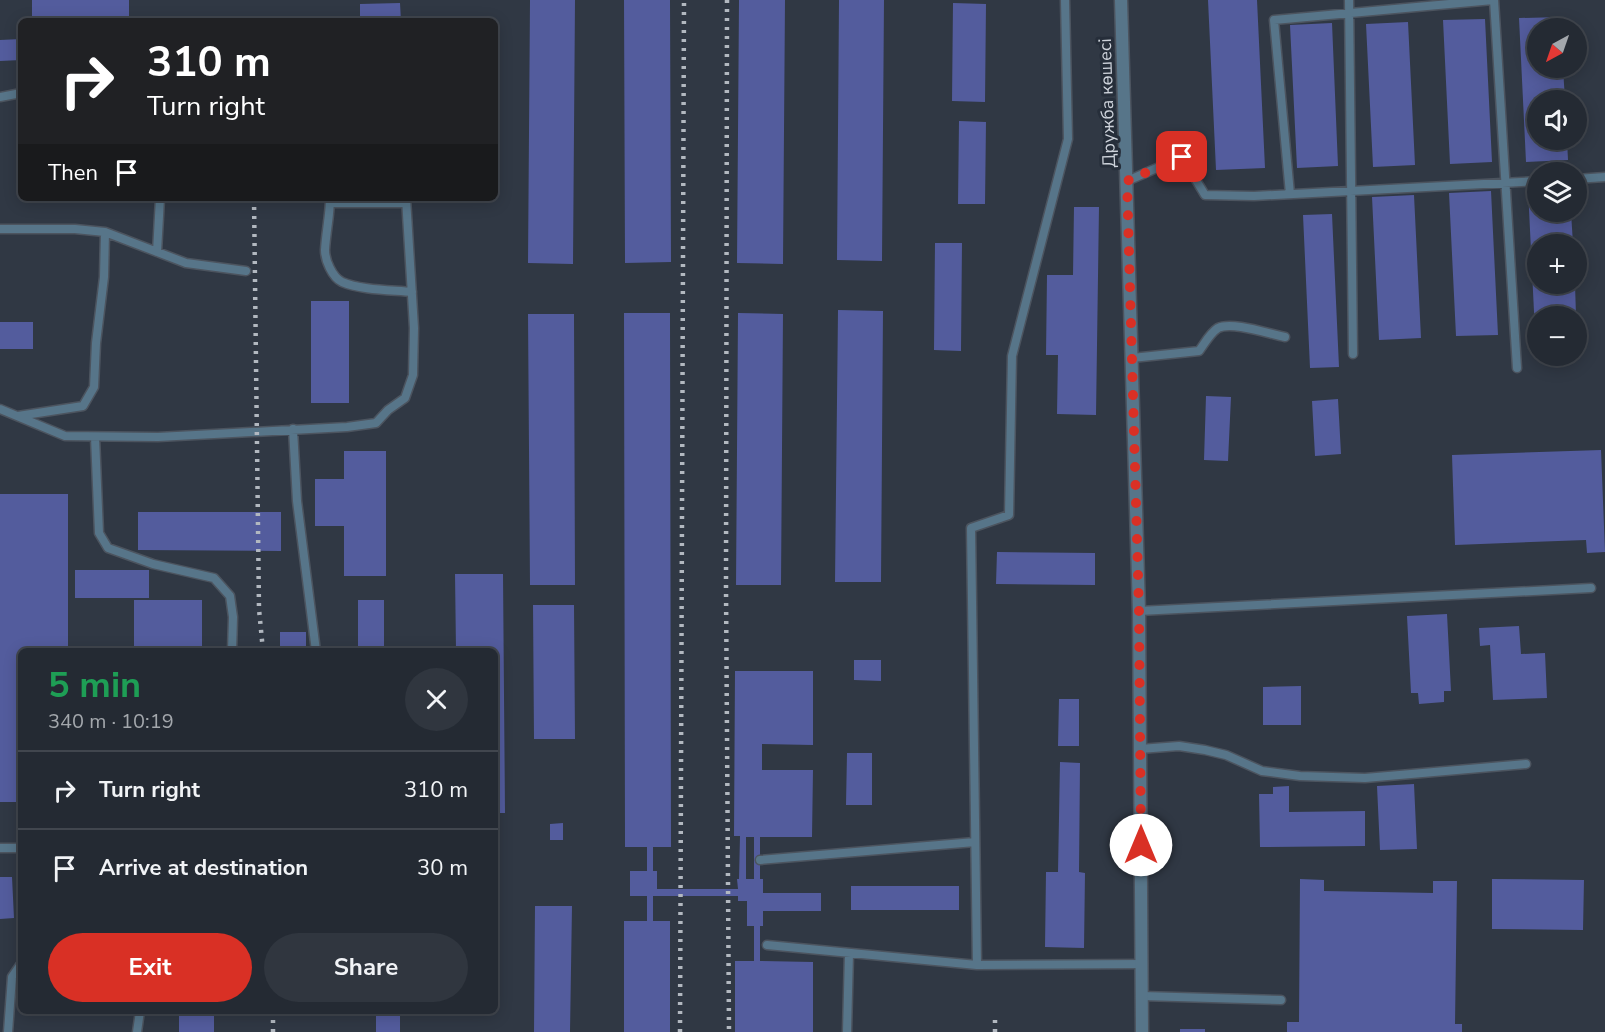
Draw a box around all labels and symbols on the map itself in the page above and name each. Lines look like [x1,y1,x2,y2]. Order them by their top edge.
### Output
north arrow [1527,18,1587,78]
street label: Дружба көшесі [1093,38,1121,168]
pin [1156,131,1207,182]
position arrow [1109,813,1173,877]

